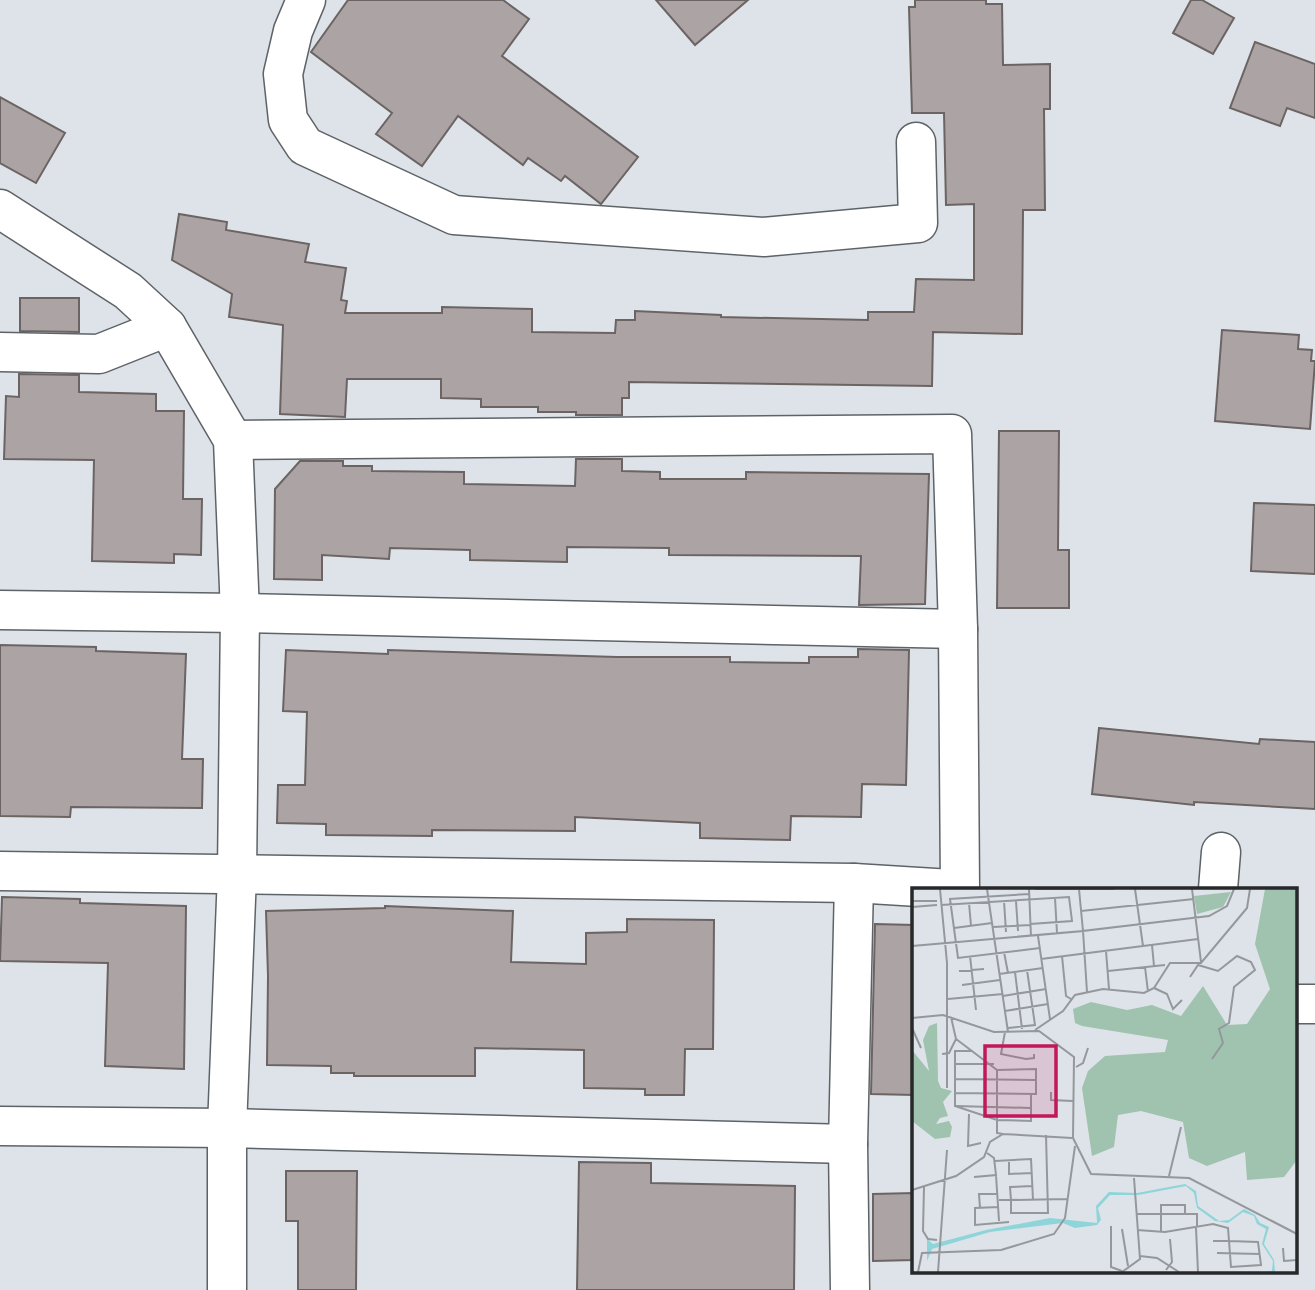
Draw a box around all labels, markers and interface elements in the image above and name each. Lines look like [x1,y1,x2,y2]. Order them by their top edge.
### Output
inset map [912,888,1298,1272]

